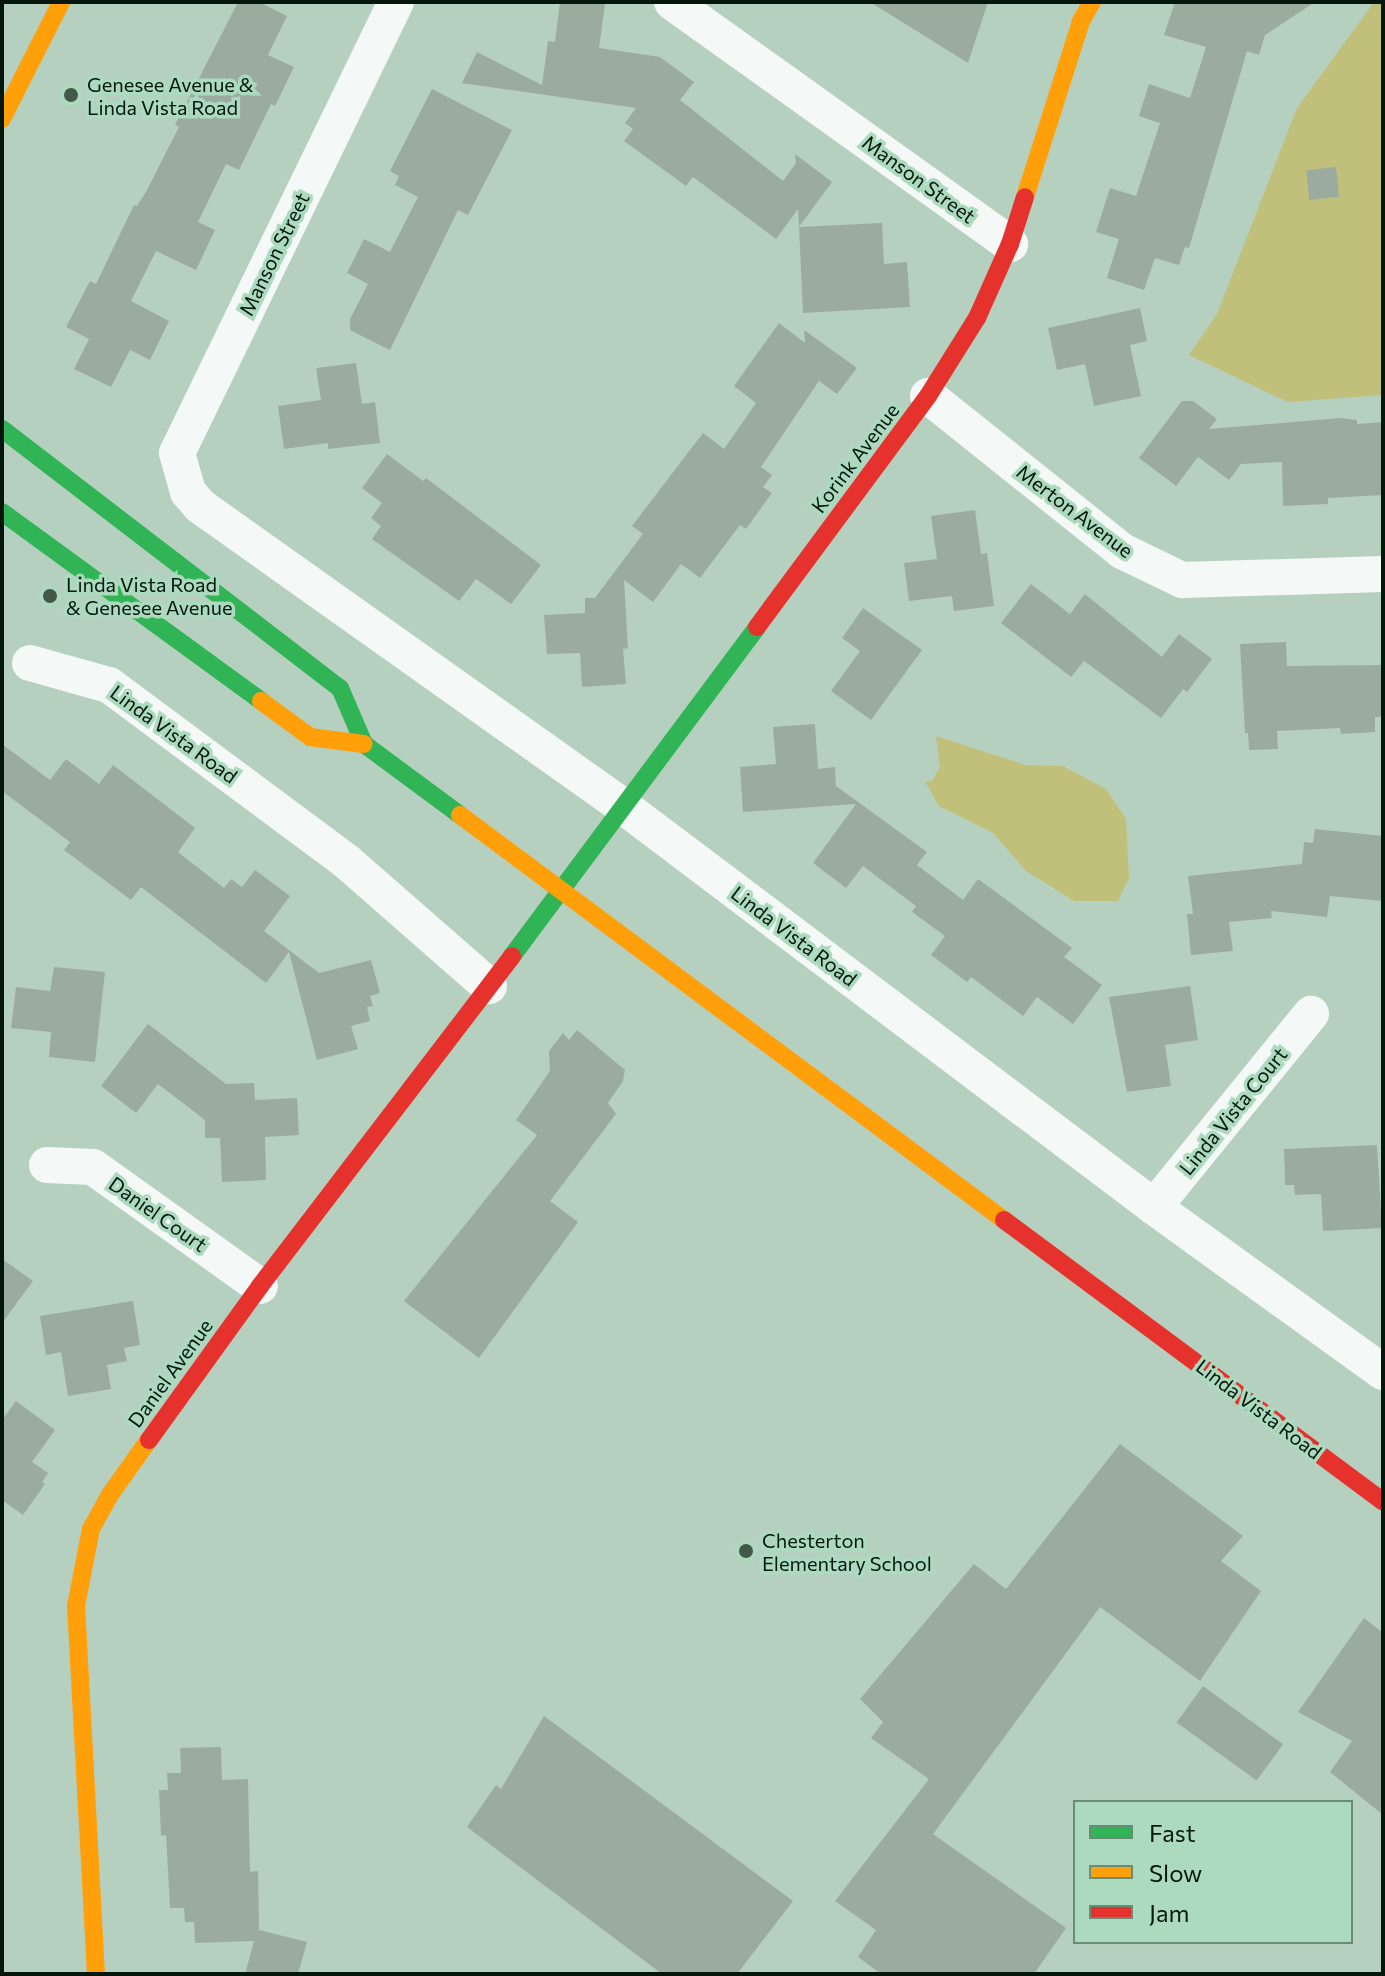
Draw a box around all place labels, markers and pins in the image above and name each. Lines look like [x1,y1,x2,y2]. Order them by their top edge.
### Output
place label: Genesee Avenue & Linda Vista Road [87,72,253,119]
marker: Genesee Avenue & Linda Vista Road [62,86,80,104]
place label: Linda Vista Road & Genesee Avenue [66,572,232,619]
marker: Linda Vista Road & Genesee Avenue [41,587,59,605]
place label: Chesterton Elementary School [762,1528,932,1575]
marker: Chesterton Elementary School [737,1542,755,1560]

